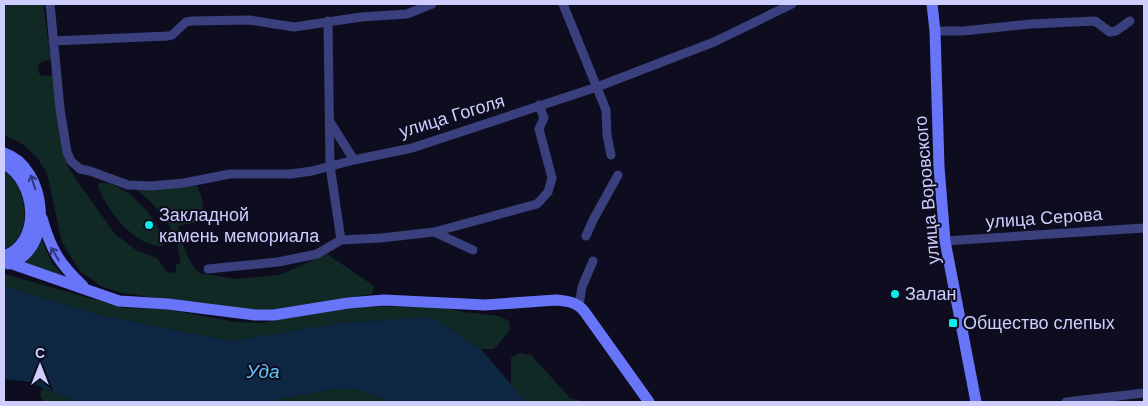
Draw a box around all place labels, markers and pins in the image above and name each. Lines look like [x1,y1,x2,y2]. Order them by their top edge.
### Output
place label: Закладной камень мемориала [159,205,320,246]
marker: Закладной камень мемориала [143,219,155,231]
place label: Залан [905,284,956,304]
marker: Залан [889,288,901,300]
place label: Общество слепых [963,313,1115,333]
marker: Общество слепых [947,317,959,329]

